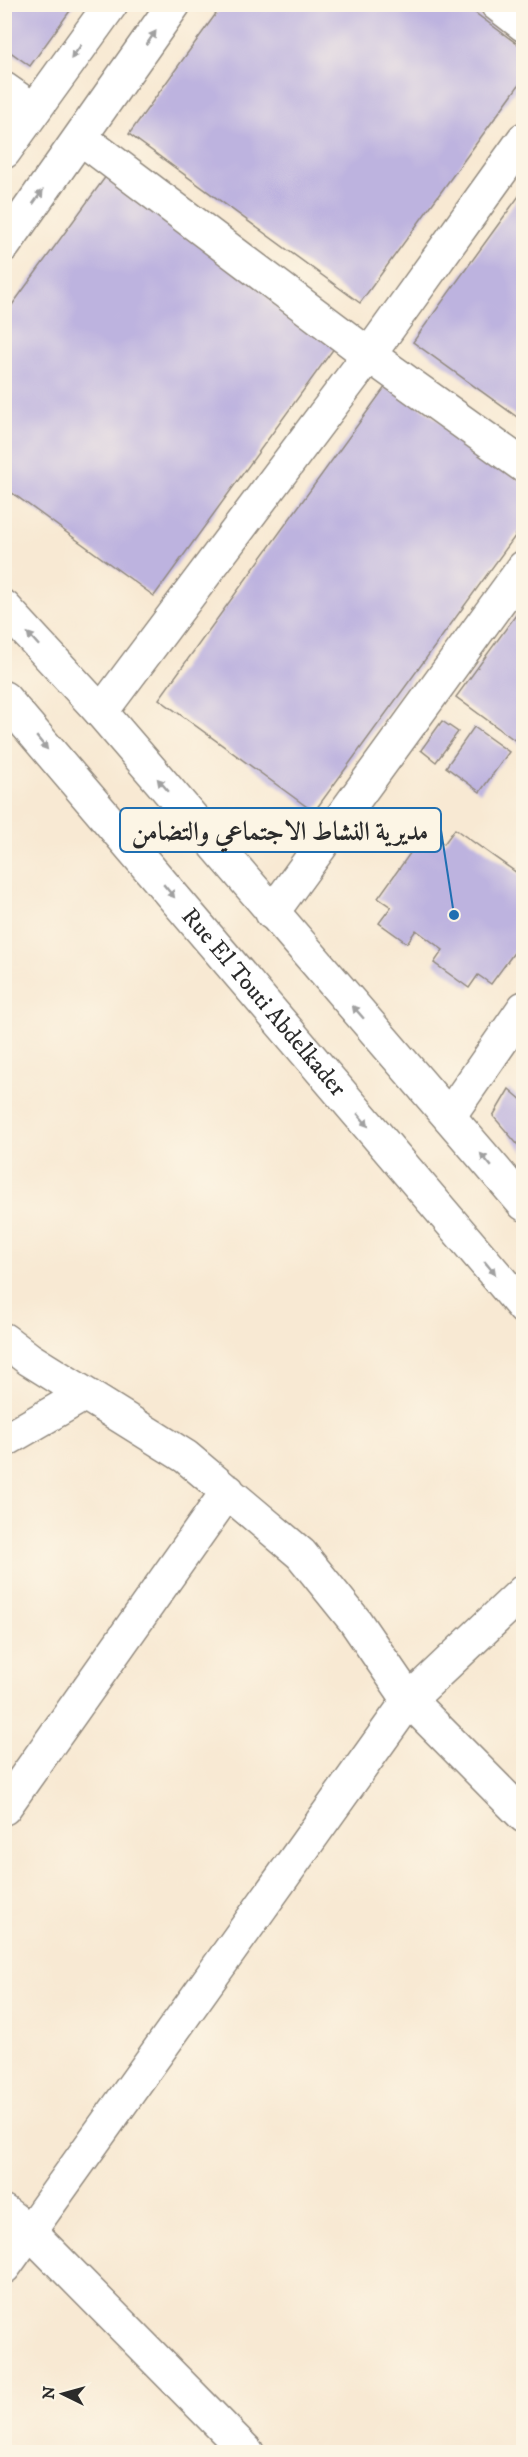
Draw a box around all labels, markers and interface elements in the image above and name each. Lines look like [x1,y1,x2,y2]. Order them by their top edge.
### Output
one-way arrow [145,29,156,46]
one-way arrow [70,43,82,59]
one-way arrow [32,190,44,205]
one-way arrow [27,632,41,646]
one-way arrow [36,735,49,751]
one-way arrow [156,777,169,793]
callout: مديرية النشاط الاجتماعي والتضامن [120,808,441,852]
text: مديرية النشاط الاجتماعي والتضامن [132,816,428,853]
one-way arrow [162,883,175,898]
street label: Rue El Touti Abdelkader [175,902,352,1103]
one-way arrow [352,1005,365,1020]
one-way arrow [357,1112,370,1127]
one-way arrow [479,1152,492,1168]
one-way arrow [483,1260,496,1275]
north arrow [33,2364,93,2424]
text: N [39,2385,60,2400]

